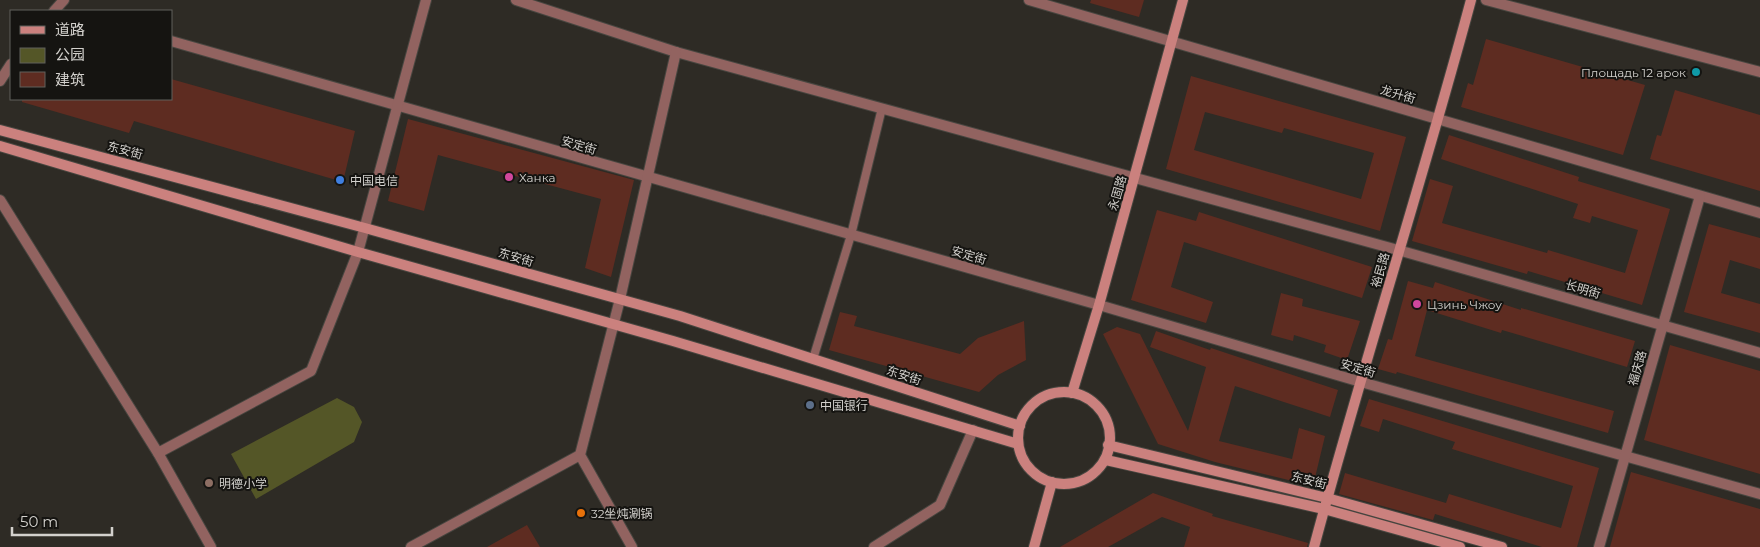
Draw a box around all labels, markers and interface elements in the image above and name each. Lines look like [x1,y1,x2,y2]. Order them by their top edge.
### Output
legend [10,10,172,100]
text: 道路 [55,20,85,39]
text: 公园 [55,45,85,64]
place label: Площадь 12 арок [1581,65,1686,80]
marker: Площадь 12 арок [1690,66,1702,78]
text: 建筑 [55,70,85,89]
street label: 龙升街 [1379,82,1417,106]
street label: 安定街 [560,133,598,157]
street label: 东安街 [106,138,144,162]
place label: Ханка [519,170,556,185]
marker: Ханка [503,171,515,183]
place label: 中国电信 [350,173,398,188]
marker: 中国电信 [334,174,346,186]
street label: 永固路 [1105,174,1129,212]
street label: 安定街 [950,243,988,267]
street label: 东安街 [497,245,535,269]
street label: 裕民路 [1368,251,1392,289]
street label: 长明街 [1564,277,1602,301]
place label: Цзинь Чжоу [1427,297,1502,312]
marker: Цзинь Чжоу [1411,298,1423,310]
street label: 福庆路 [1625,349,1649,387]
street label: 安定街 [1339,356,1377,380]
street label: 东安街 [885,362,923,388]
place label: 中国银行 [820,398,868,413]
marker: 中国银行 [804,399,816,411]
street label: 东安街 [1290,468,1328,492]
place label: 明德小学 [219,476,267,491]
marker: 明德小学 [203,477,215,489]
scale bar [12,504,112,536]
place label: 32坐炖涮锅 [591,506,653,521]
marker: 32坐炖涮锅 [575,507,587,519]
text: 50 m [20,512,58,531]

